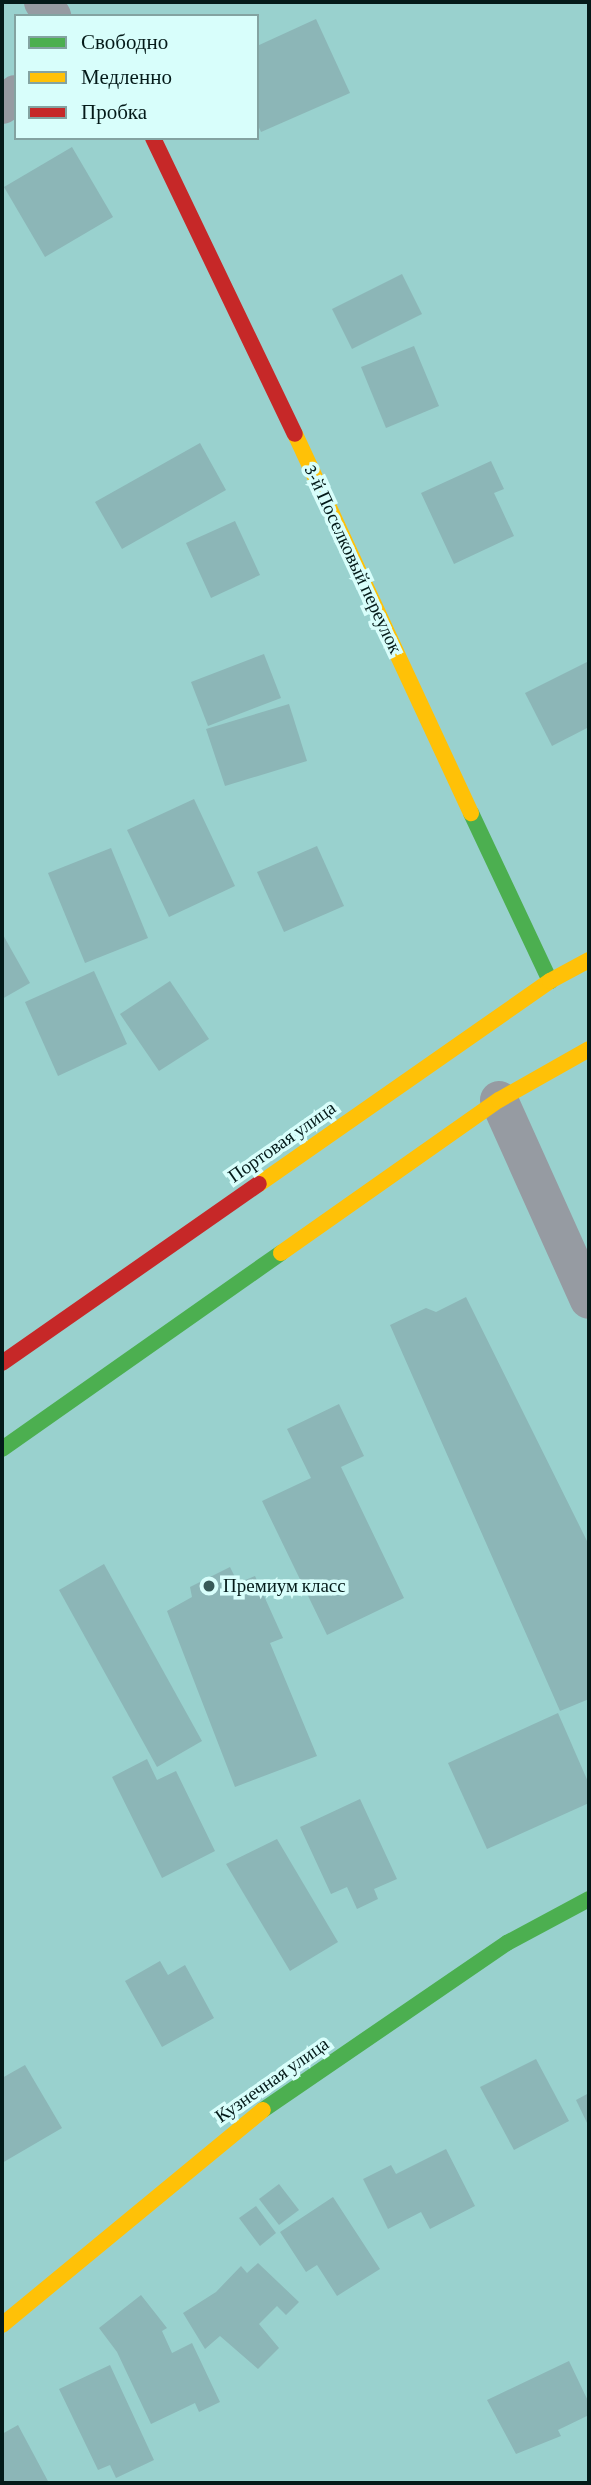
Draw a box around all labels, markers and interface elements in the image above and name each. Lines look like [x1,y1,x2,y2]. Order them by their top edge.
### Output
legend [14,14,259,140]
text: Свободно [81,30,168,54]
text: Медленно [81,65,172,89]
text: Пробка [81,100,147,124]
street label: 3-й Поселковый переулок [299,461,407,657]
street label: Портовая улица [224,1096,340,1188]
place label: Премиум класс [223,1575,346,1597]
marker: Премиум класс [201,1578,217,1594]
street label: Кузнечная улица [211,2032,333,2128]

